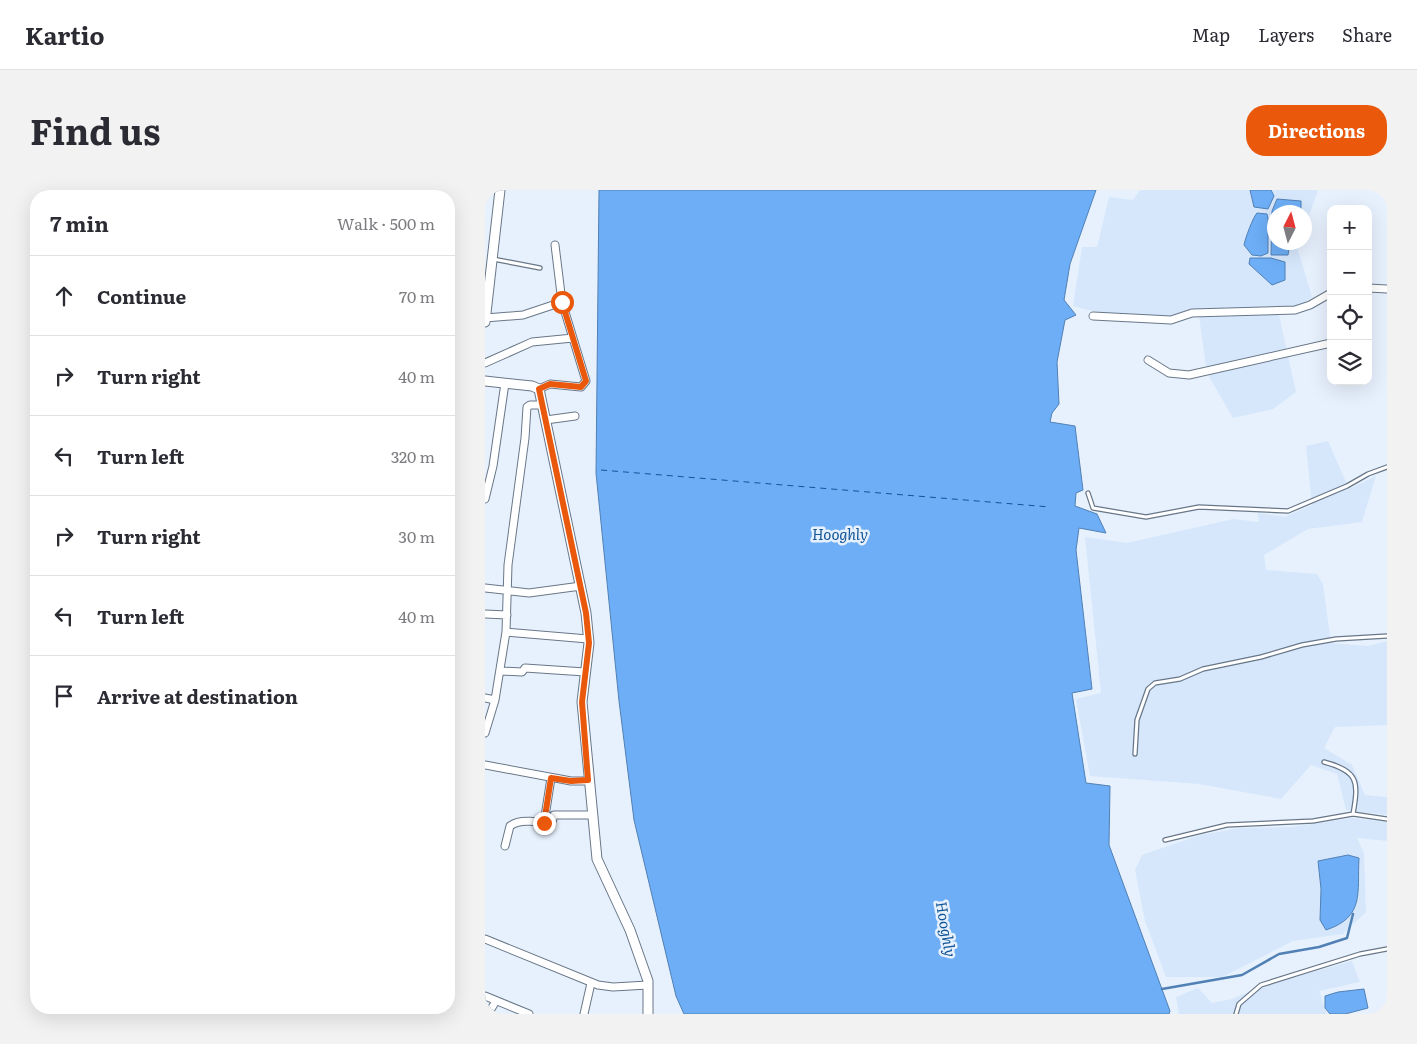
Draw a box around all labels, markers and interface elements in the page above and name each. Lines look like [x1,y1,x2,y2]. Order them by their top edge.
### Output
text: Kartio [25,17,104,52]
text: Map [1192,21,1230,48]
text: Layers [1258,21,1314,48]
text: Share [1342,21,1392,48]
text: Find us [30,104,160,156]
button: Directions [1246,105,1387,156]
north arrow [1267,205,1312,250]
map controls [1327,205,1372,385]
button: + [1327,205,1372,250]
text: 7 min [50,207,109,238]
text: Walk · 500 m [337,211,435,235]
button: − [1327,250,1372,295]
icon: ahead [50,282,78,310]
text: Continue [97,282,186,310]
text: 70 m [399,284,435,308]
route start [551,291,574,314]
button: locate [1327,295,1372,340]
button: layers [1327,340,1372,385]
icon: right [50,362,78,390]
text: Turn right [97,362,201,390]
text: 40 m [398,364,435,388]
icon: left [50,442,78,470]
text: Turn left [97,442,184,470]
text: 320 m [391,444,435,468]
icon: right [50,522,78,550]
text: Turn right [97,522,201,550]
water label: Hooghly [812,522,868,545]
text: 30 m [398,524,435,548]
icon: left [50,602,78,630]
text: Turn left [97,602,184,630]
text: 40 m [398,604,435,628]
icon: arrive [50,682,78,710]
text: Arrive at destination [97,682,298,710]
route end [533,812,556,835]
water label: Hooghly [931,899,963,959]

